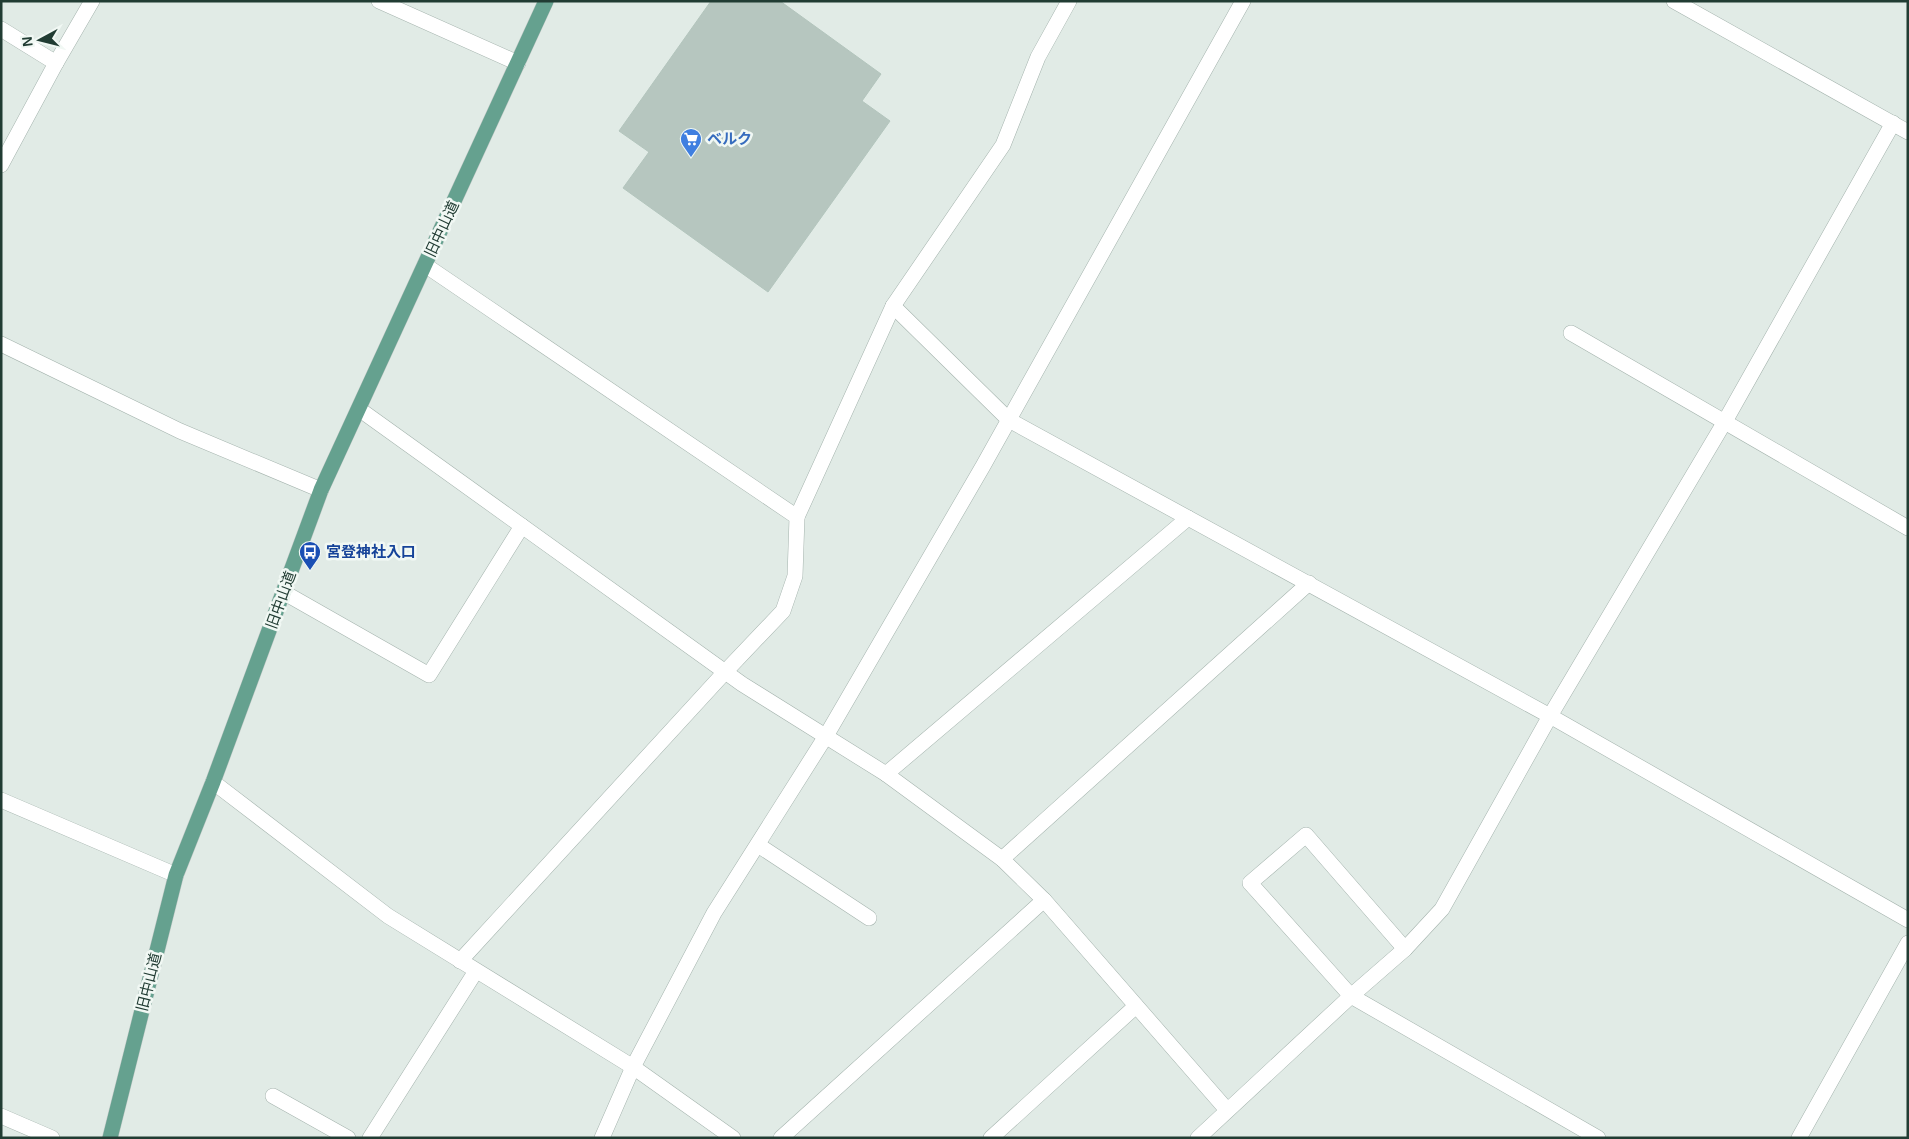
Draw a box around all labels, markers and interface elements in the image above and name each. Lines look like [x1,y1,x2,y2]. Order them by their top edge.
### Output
north arrow [15,15,65,65]
text: N [19,36,36,48]
supermarket icon: ベルク [679,127,703,158]
place label: ベルク [707,130,752,147]
street label: 旧中山道 [421,198,462,260]
bus stop icon: 宮登神社入口 [298,540,322,571]
place label: 宮登神社入口 [326,543,416,560]
street label: 旧中山道 [262,569,299,631]
street label: 旧中山道 [133,951,164,1013]

